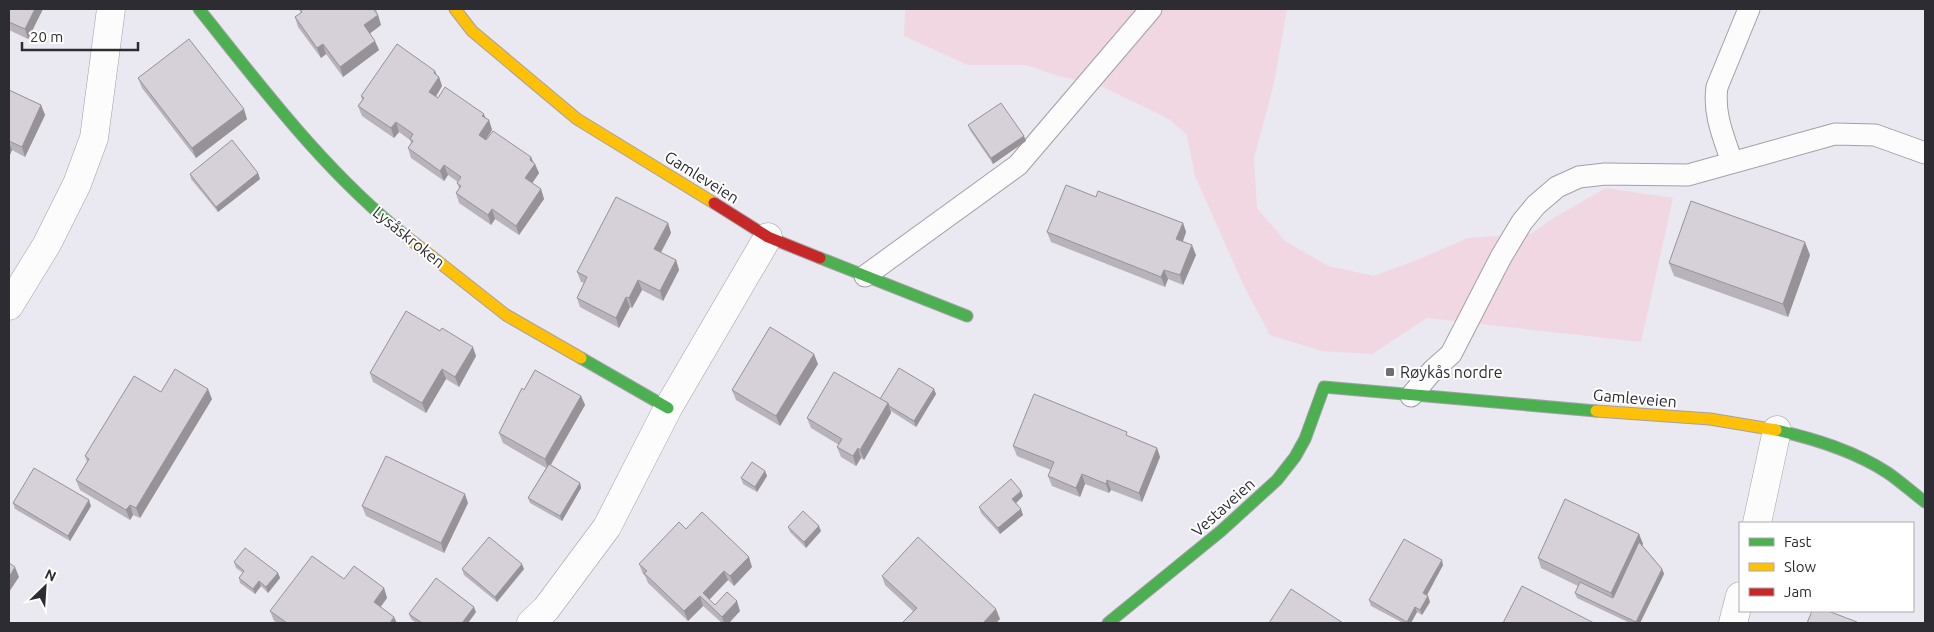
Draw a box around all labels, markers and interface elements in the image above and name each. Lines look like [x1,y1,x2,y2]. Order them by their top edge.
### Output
scale bar [22,20,139,52]
text: 20 m [30,28,63,45]
street label: Gamleveien [662,147,742,207]
street label: Lysåskroken [370,203,448,271]
place label: Røykås nordre [1400,363,1503,381]
marker: Røykås nordre [1384,366,1396,378]
street label: Gamleveien [1592,385,1678,411]
street label: Vestaveien [1188,474,1258,540]
legend [1739,522,1914,612]
text: Fast [1784,533,1812,550]
text: Slow [1784,558,1817,575]
north arrow [20,562,70,612]
text: N [42,566,59,585]
text: Jam [1784,583,1812,600]

